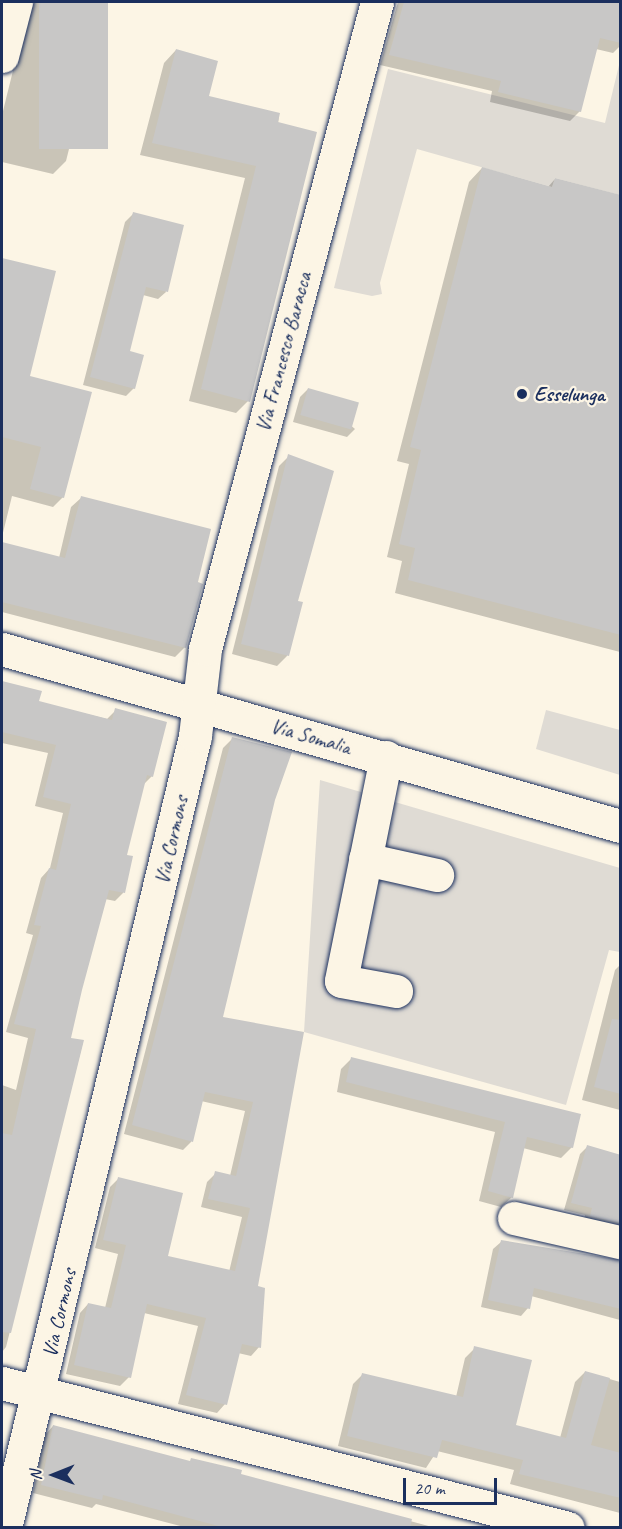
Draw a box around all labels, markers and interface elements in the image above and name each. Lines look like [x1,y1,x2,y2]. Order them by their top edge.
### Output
street label: Via Francesco Baracca [250,269,316,435]
place label: Esselunga [534,381,605,407]
marker: Esselunga [515,387,529,401]
street label: Via Somalia [268,713,354,759]
street label: Via Cormons [149,794,193,886]
street label: Via Cormons [37,1267,81,1359]
north arrow [24,1445,84,1505]
scale bar [406,1466,500,1504]
text: N [26,1470,46,1480]
text: 20 m [414,1477,445,1499]

